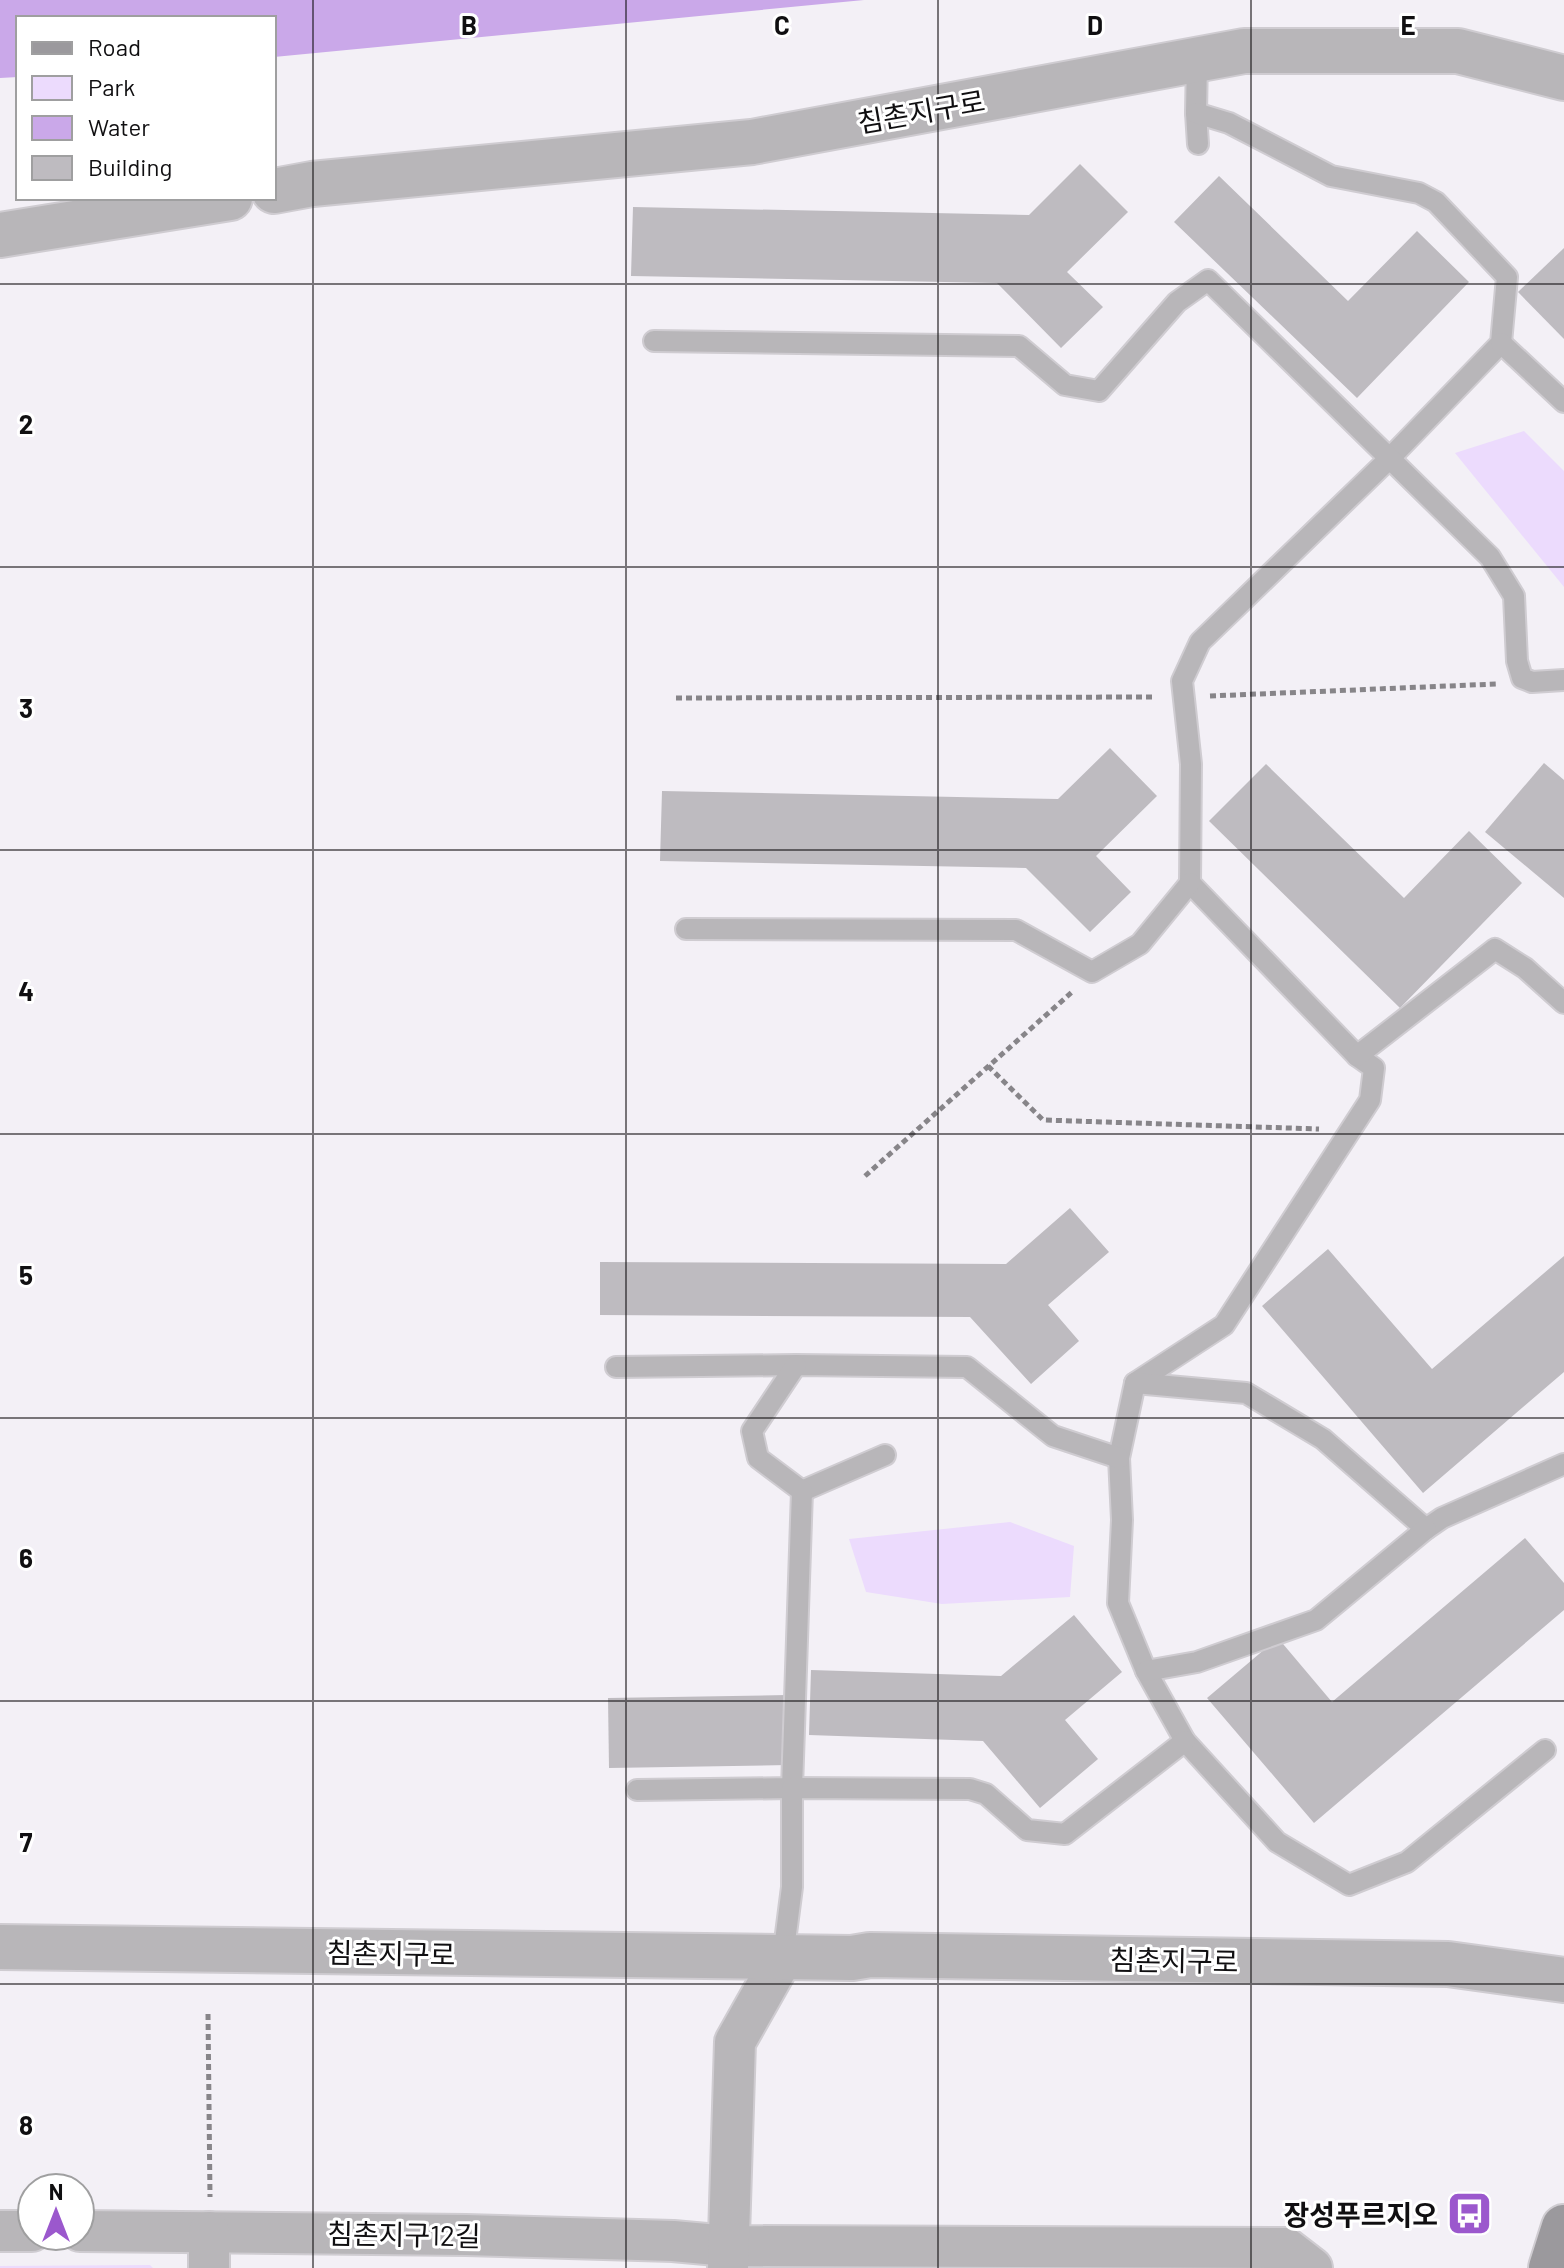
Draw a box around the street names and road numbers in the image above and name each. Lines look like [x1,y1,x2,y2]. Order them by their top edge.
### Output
street label: 침촌지구로 [855,83,987,139]
street label: 침촌지구로 [326,1935,456,1971]
street label: 침촌지구로 [1109,1942,1239,1978]
street label: 침촌지구12길 [327,2216,481,2252]

